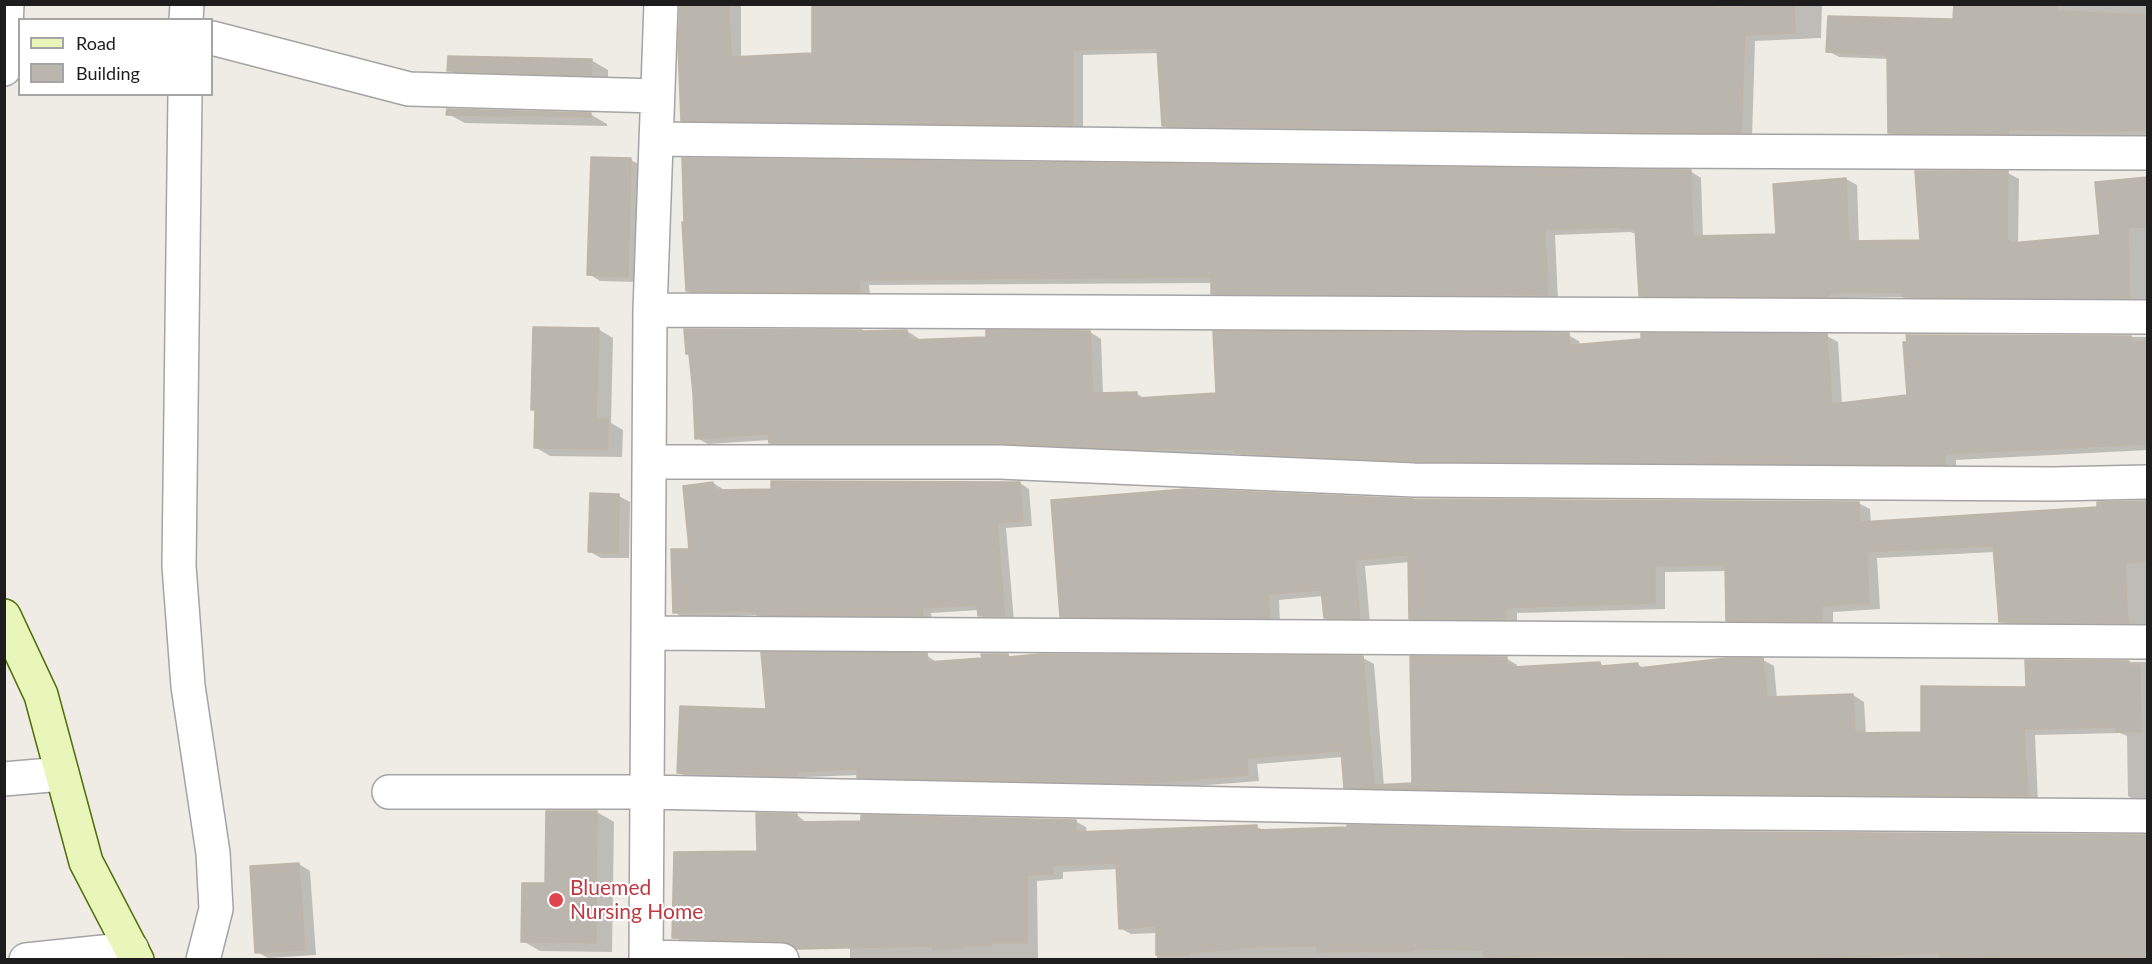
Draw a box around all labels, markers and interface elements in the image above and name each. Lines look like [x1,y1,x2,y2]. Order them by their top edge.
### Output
legend [18,18,213,96]
text: Road [76,32,116,54]
text: Building [76,62,140,84]
place label: Bluemed Nursing Home [570,875,703,925]
marker: Bluemed Nursing Home [547,891,565,909]

